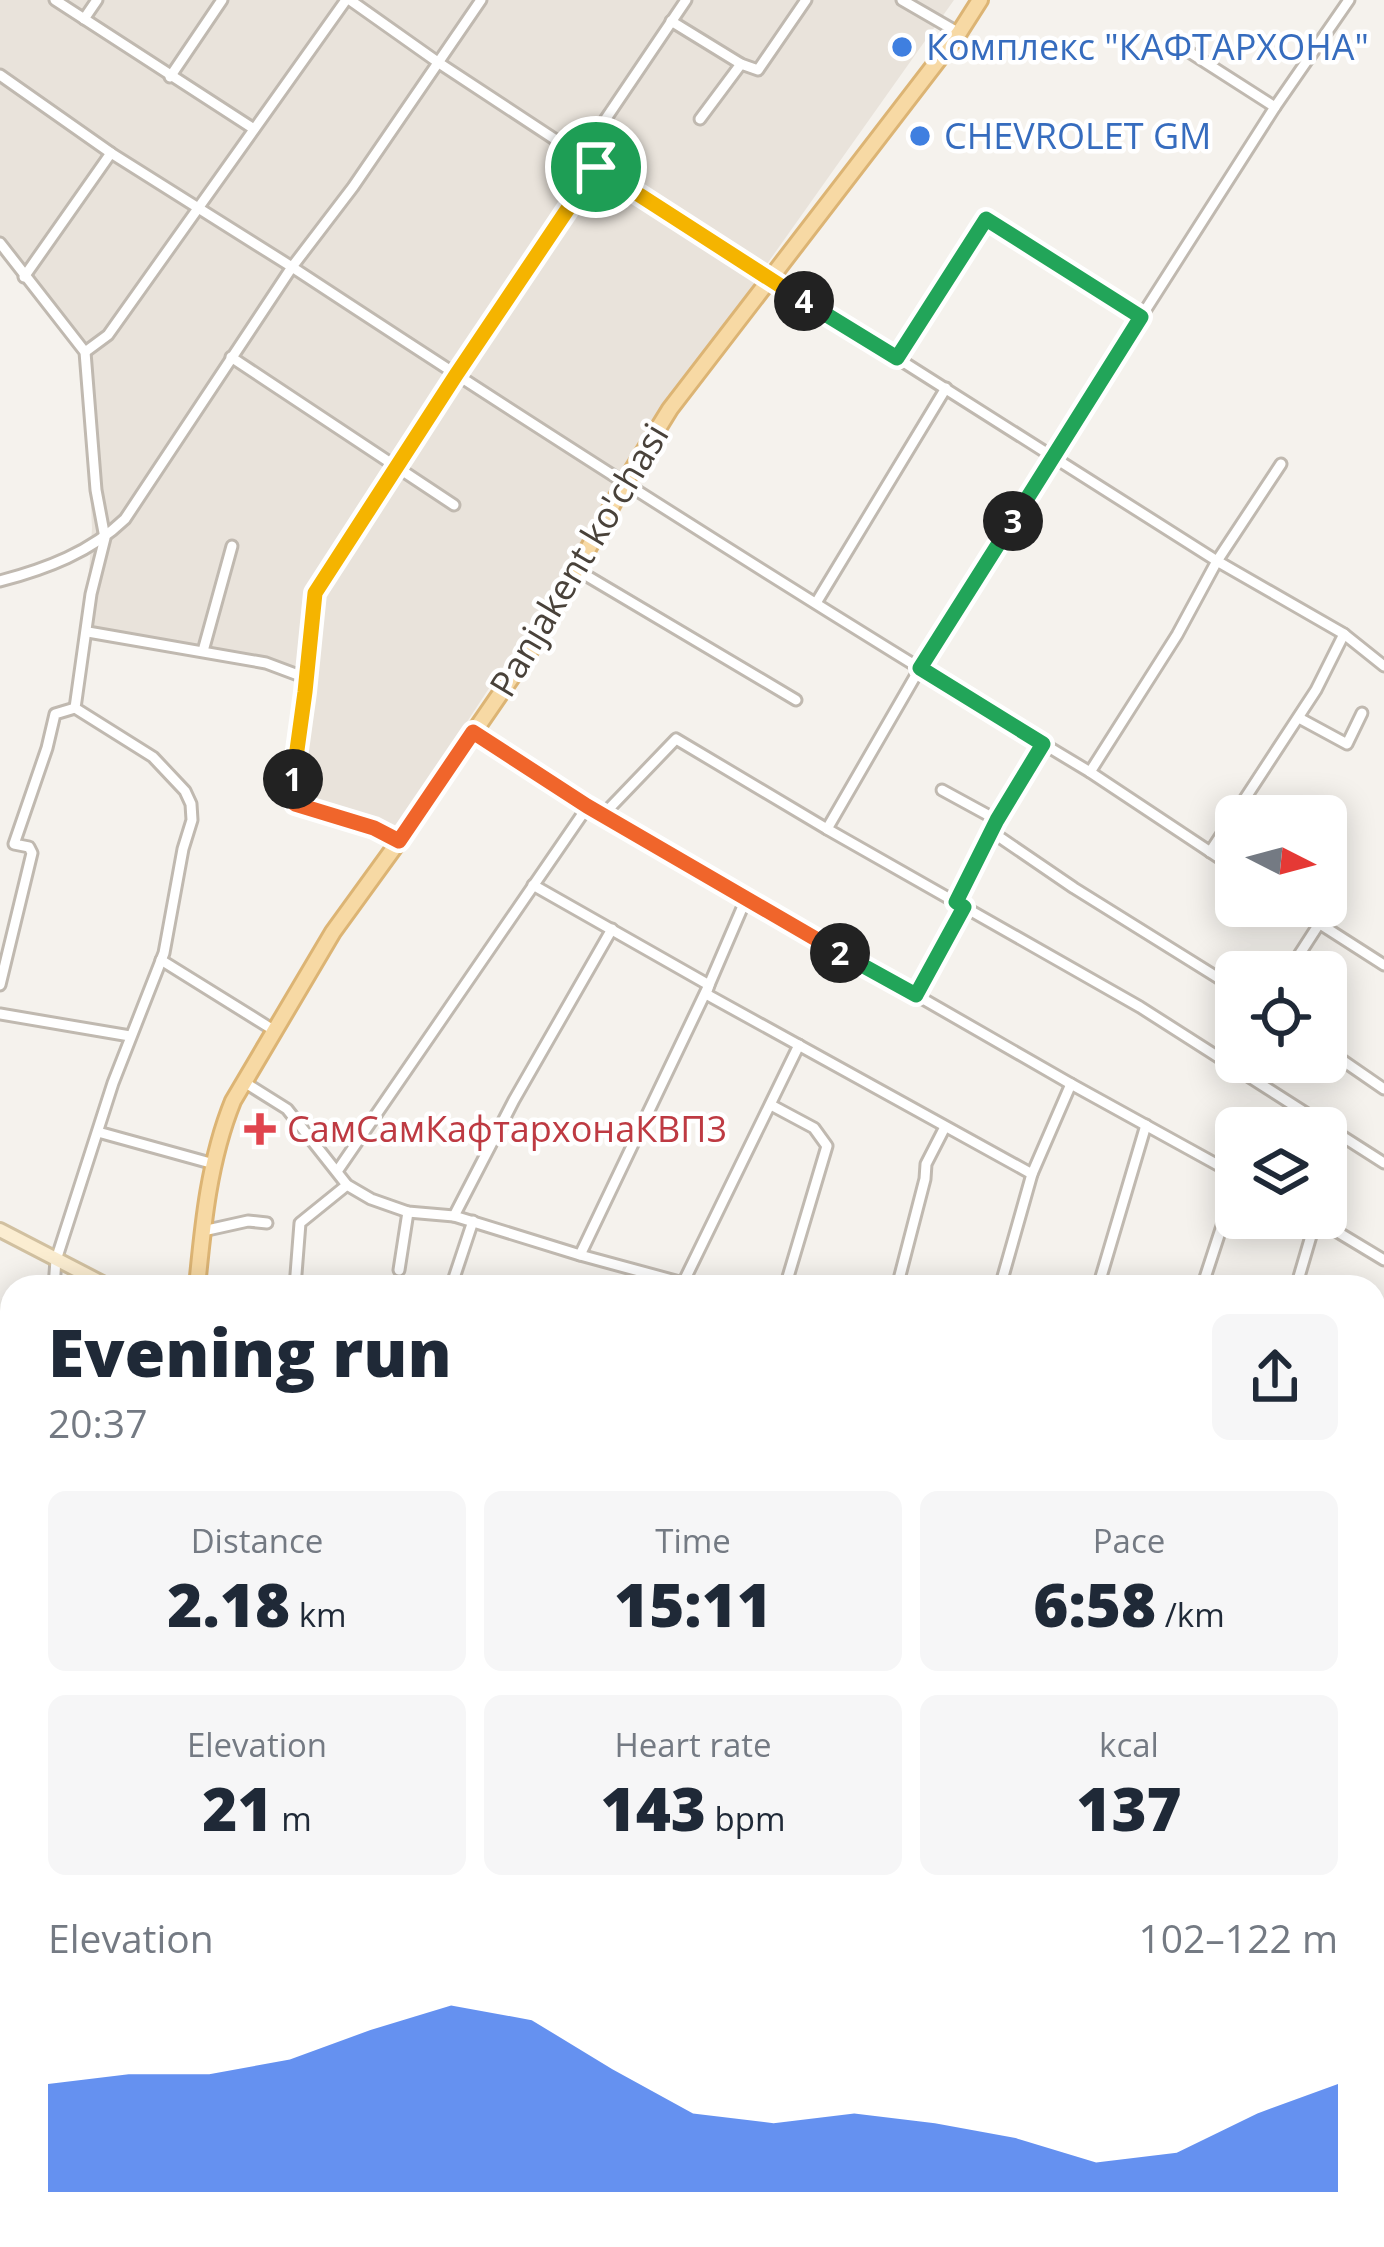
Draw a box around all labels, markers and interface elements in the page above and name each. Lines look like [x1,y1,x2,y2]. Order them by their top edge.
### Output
place label: Комплекс "КАФТАРХОНА" [926,22,1369,71]
marker: Комплекс "КАФТАРХОНА" [889,34,915,60]
place label: CHEVROLET GM [944,111,1211,160]
pin [545,116,647,218]
marker: CHEVROLET GM [907,123,933,149]
icon: arrive [563,134,629,200]
pin: 4 [774,271,834,331]
text: 4 [795,278,813,323]
street label: Panjakent ko'chasi [478,414,679,705]
pin: 3 [983,491,1043,551]
text: 3 [1004,498,1022,543]
pin: 1 [263,749,323,809]
text: 1 [284,756,302,801]
north arrow [1215,795,1347,927]
map controls [1215,795,1347,1239]
pin: 2 [810,923,870,983]
text: 2 [831,930,849,975]
button: locate [1215,951,1347,1083]
place label: СамСамКафтархонаКВП3 [287,1104,727,1153]
button: layers [1215,1107,1347,1239]
marker: СамСамКафтархонаКВП3 [244,1113,276,1145]
text: Evening run [48,1306,452,1396]
button: share [1212,1314,1338,1440]
text: 20:37 [48,1396,147,1449]
text: Distance [191,1518,323,1563]
text: Time [655,1518,731,1563]
text: Pace [1093,1518,1165,1563]
text: 2.18 [167,1563,290,1645]
text: 15:11 [614,1563,772,1645]
text: 6:58 [1033,1563,1156,1645]
text: km [290,1592,347,1637]
text: /km [1156,1592,1225,1637]
text: Elevation [187,1722,327,1767]
text: Heart rate [614,1722,772,1767]
text: kcal [1099,1722,1159,1767]
text: 21 [202,1767,273,1849]
text: 143 [601,1767,706,1849]
text: 137 [1076,1767,1182,1849]
text: m [273,1796,312,1841]
text: bpm [706,1796,785,1841]
text: Elevation [48,1911,214,1964]
text: 102–122 m [1138,1911,1338,1964]

